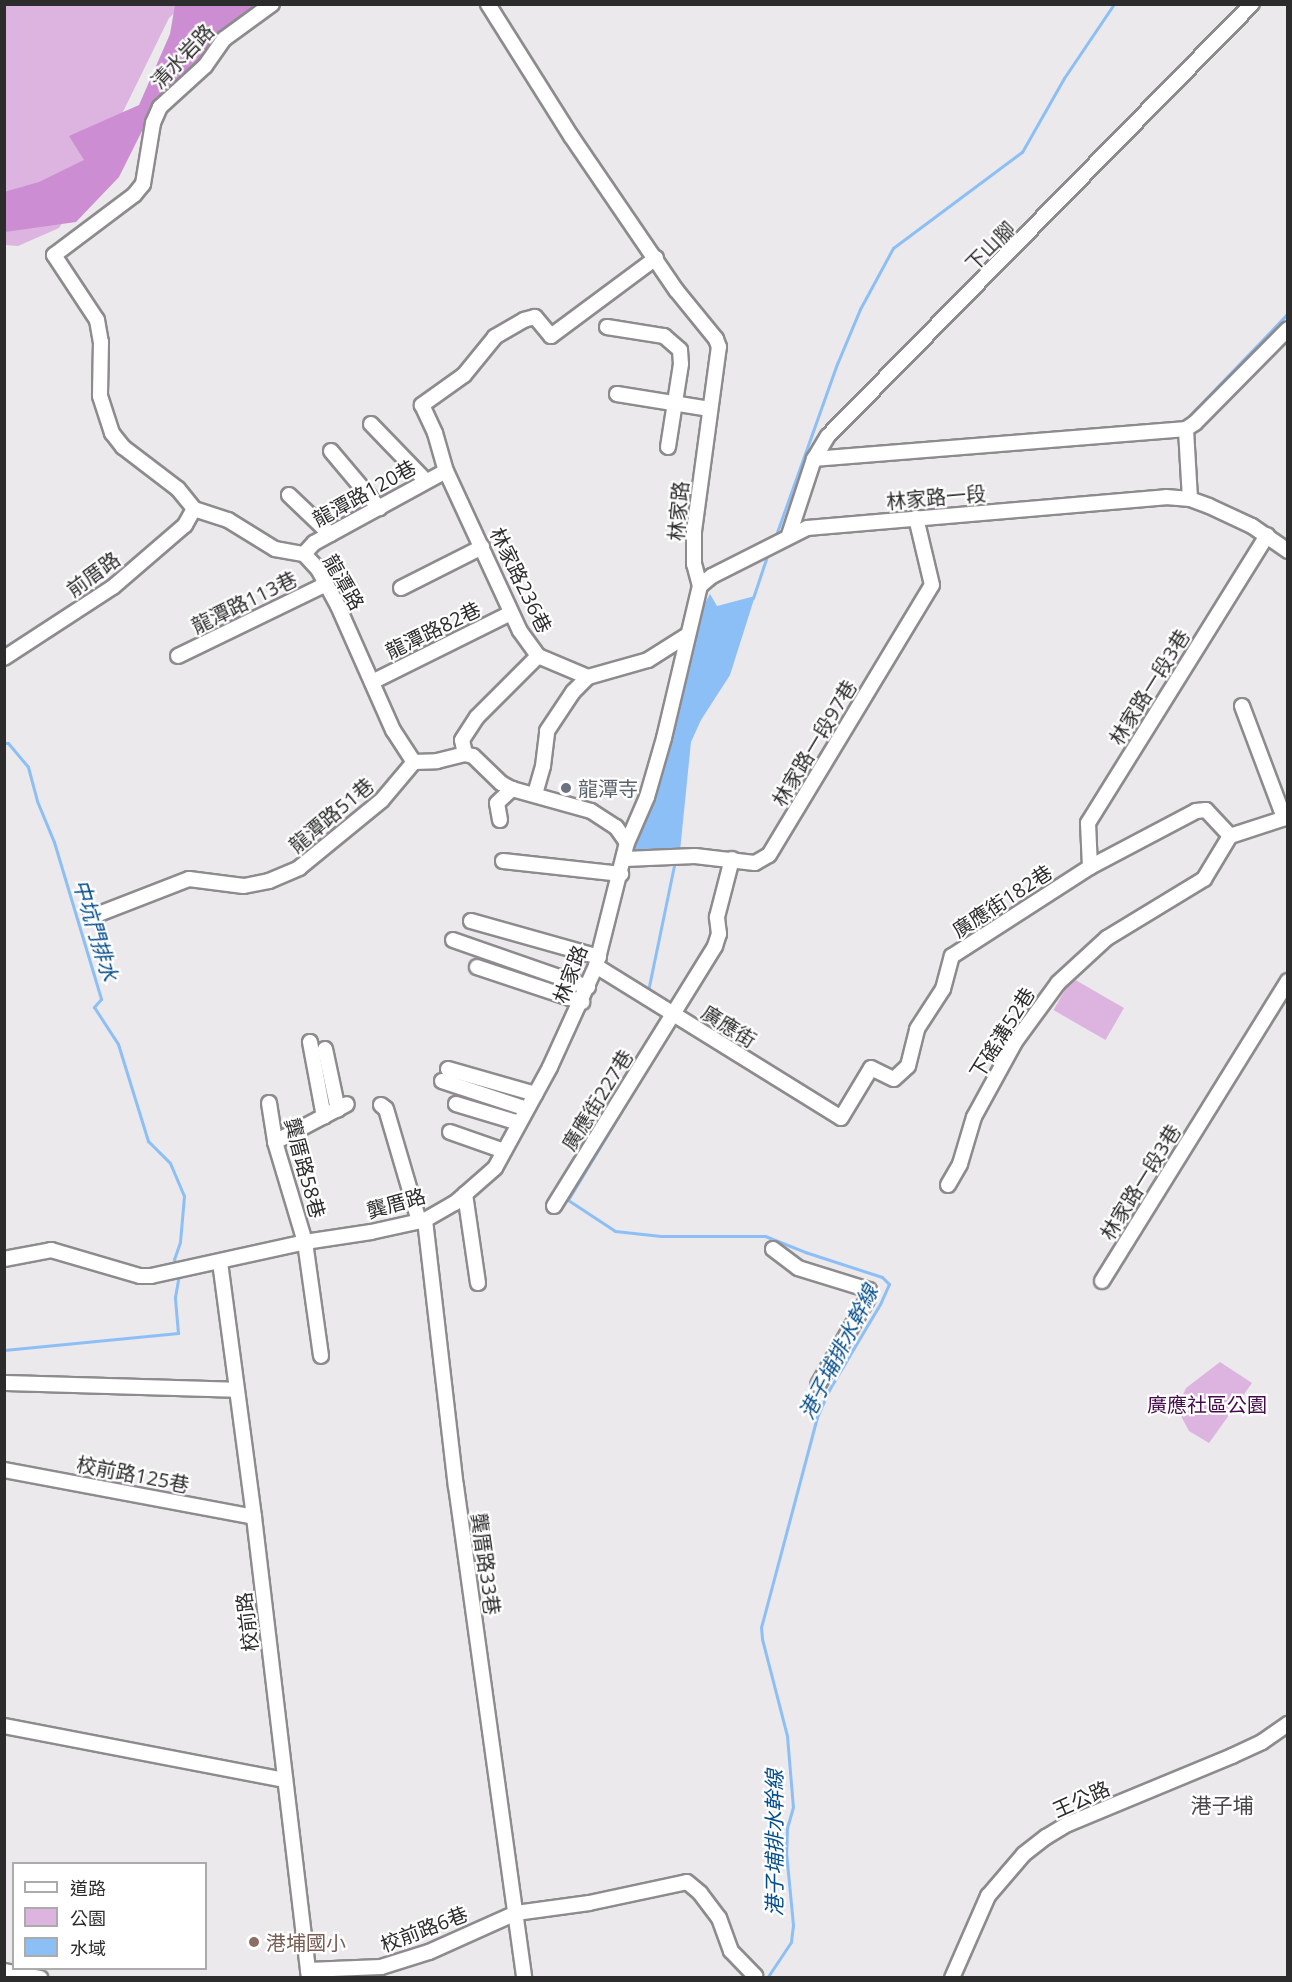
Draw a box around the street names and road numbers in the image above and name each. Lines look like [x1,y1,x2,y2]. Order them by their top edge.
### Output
street label: 清水岩路 [146,19,218,93]
street label: 下山腳 [960,216,1020,276]
street label: 龍潭路120巷 [308,455,420,531]
street label: 林家路 [663,480,693,542]
street label: 林家路一段 [885,481,987,513]
street label: 林家路236巷 [485,523,557,637]
street label: 前厝路 [62,547,124,601]
street label: 龍潭路 [319,550,369,614]
street label: 龍潭路113巷 [187,566,301,638]
street label: 龍潭路82巷 [382,597,484,663]
street label: 林家路一段3巷 [1104,625,1194,749]
street label: 林家路一段97巷 [767,676,861,810]
street label: 龍潭路51巷 [284,773,378,857]
street label: 廣應街182巷 [948,860,1056,942]
street label: 林家路 [548,942,592,1006]
street label: 下磘溝52巷 [965,983,1039,1083]
street label: 廣應街 [697,1000,761,1052]
street label: 廣應街227巷 [557,1045,637,1155]
street label: 龔厝路58巷 [280,1115,330,1221]
street label: 林家路一段3巷 [1095,1120,1185,1244]
street label: 龔厝路 [364,1183,428,1223]
street label: 校前路125巷 [75,1451,191,1497]
street label: 龔厝路33巷 [467,1511,505,1617]
street label: 校前路 [231,1591,263,1653]
street label: 王公路 [1049,1776,1113,1822]
street label: 校前路6巷 [377,1901,471,1957]

